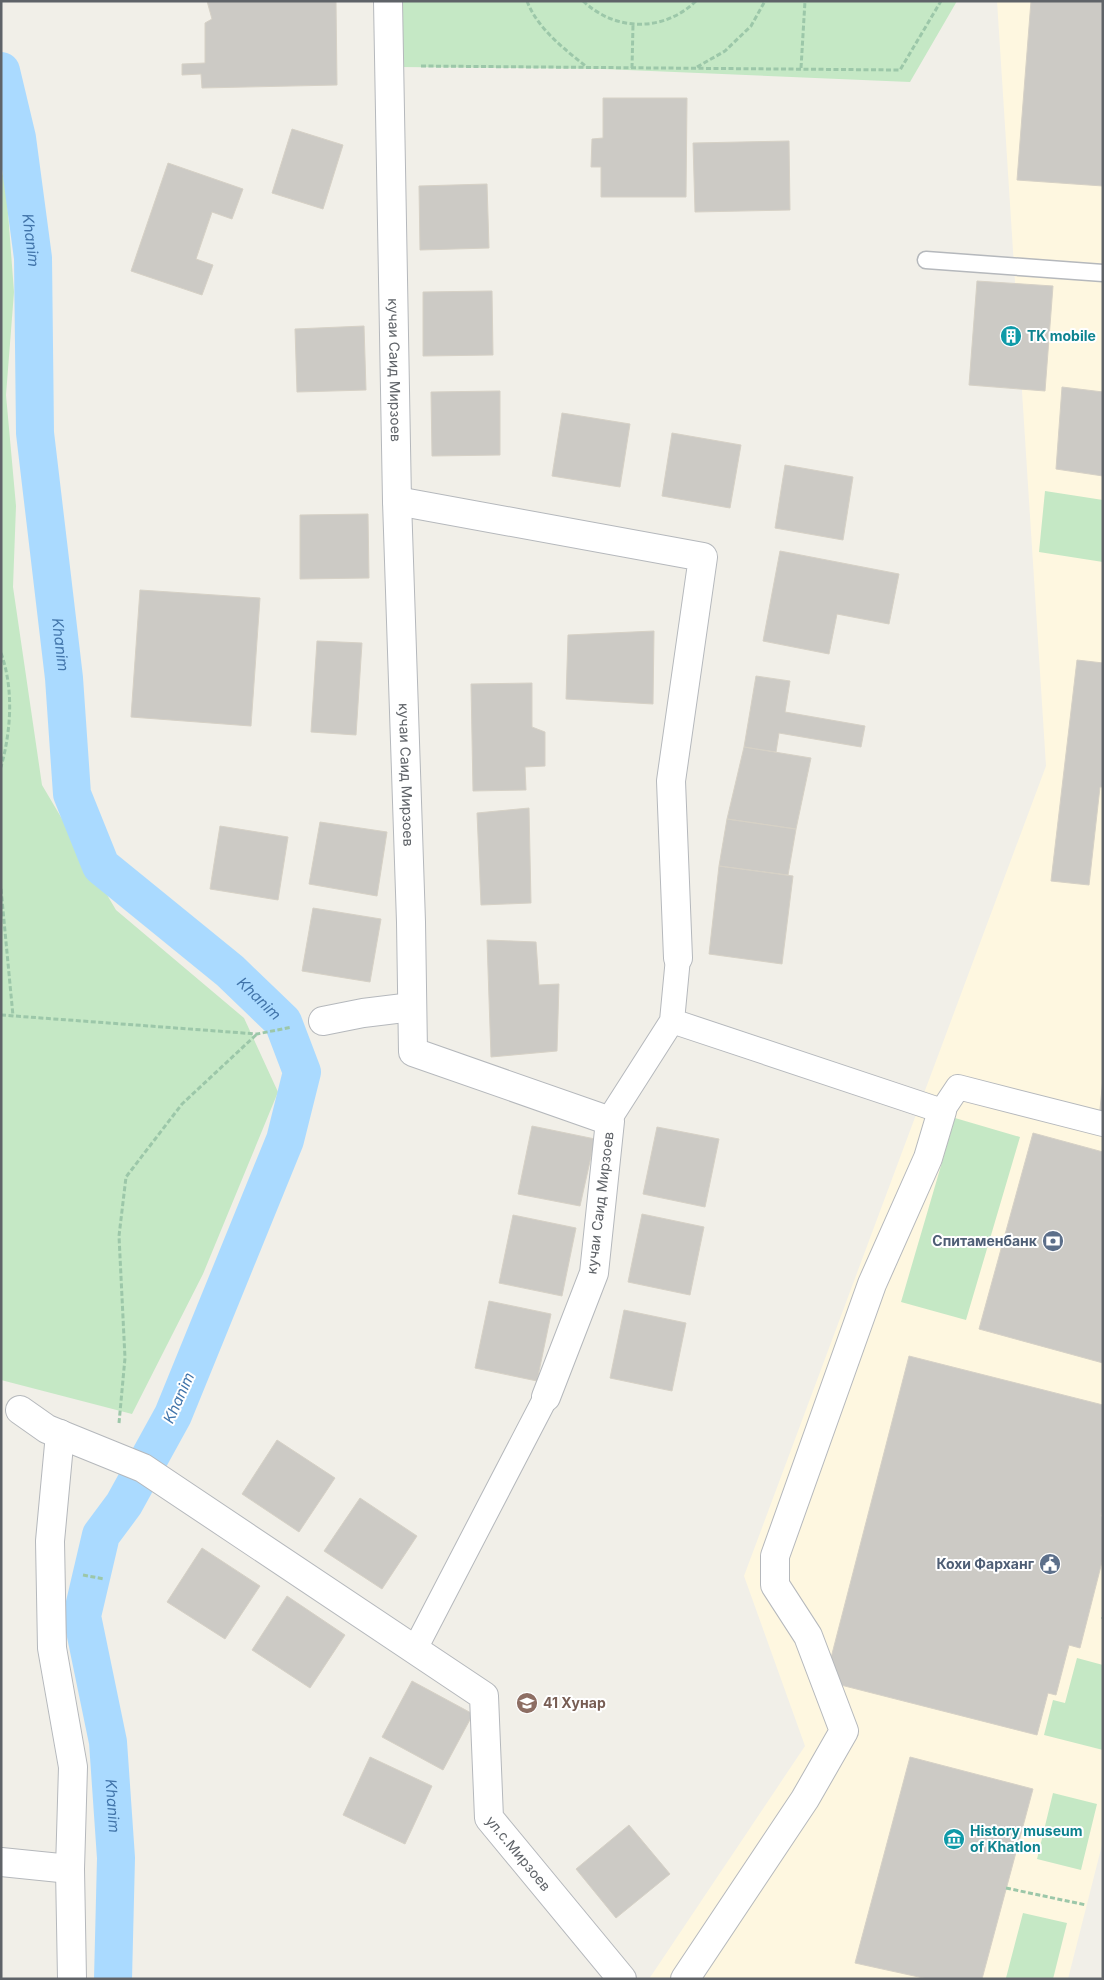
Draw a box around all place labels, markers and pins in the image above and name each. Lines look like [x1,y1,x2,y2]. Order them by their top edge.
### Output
building icon: TK mobile [999,324,1023,348]
place label: TK mobile [1027,327,1096,344]
bank icon: Спитаменбанк [1041,1229,1065,1253]
place label: Спитаменбанк [932,1232,1038,1249]
public building icon: Кохи Фарханг [1038,1552,1062,1576]
place label: Кохи Фарханг [936,1555,1035,1572]
school or university icon: 41 Хунар [515,1691,539,1715]
place label: 41 Хунар [543,1694,606,1711]
place label: History museum of Khatlon [970,1822,1083,1855]
museum icon: History museum of Khatlon [942,1827,966,1851]

